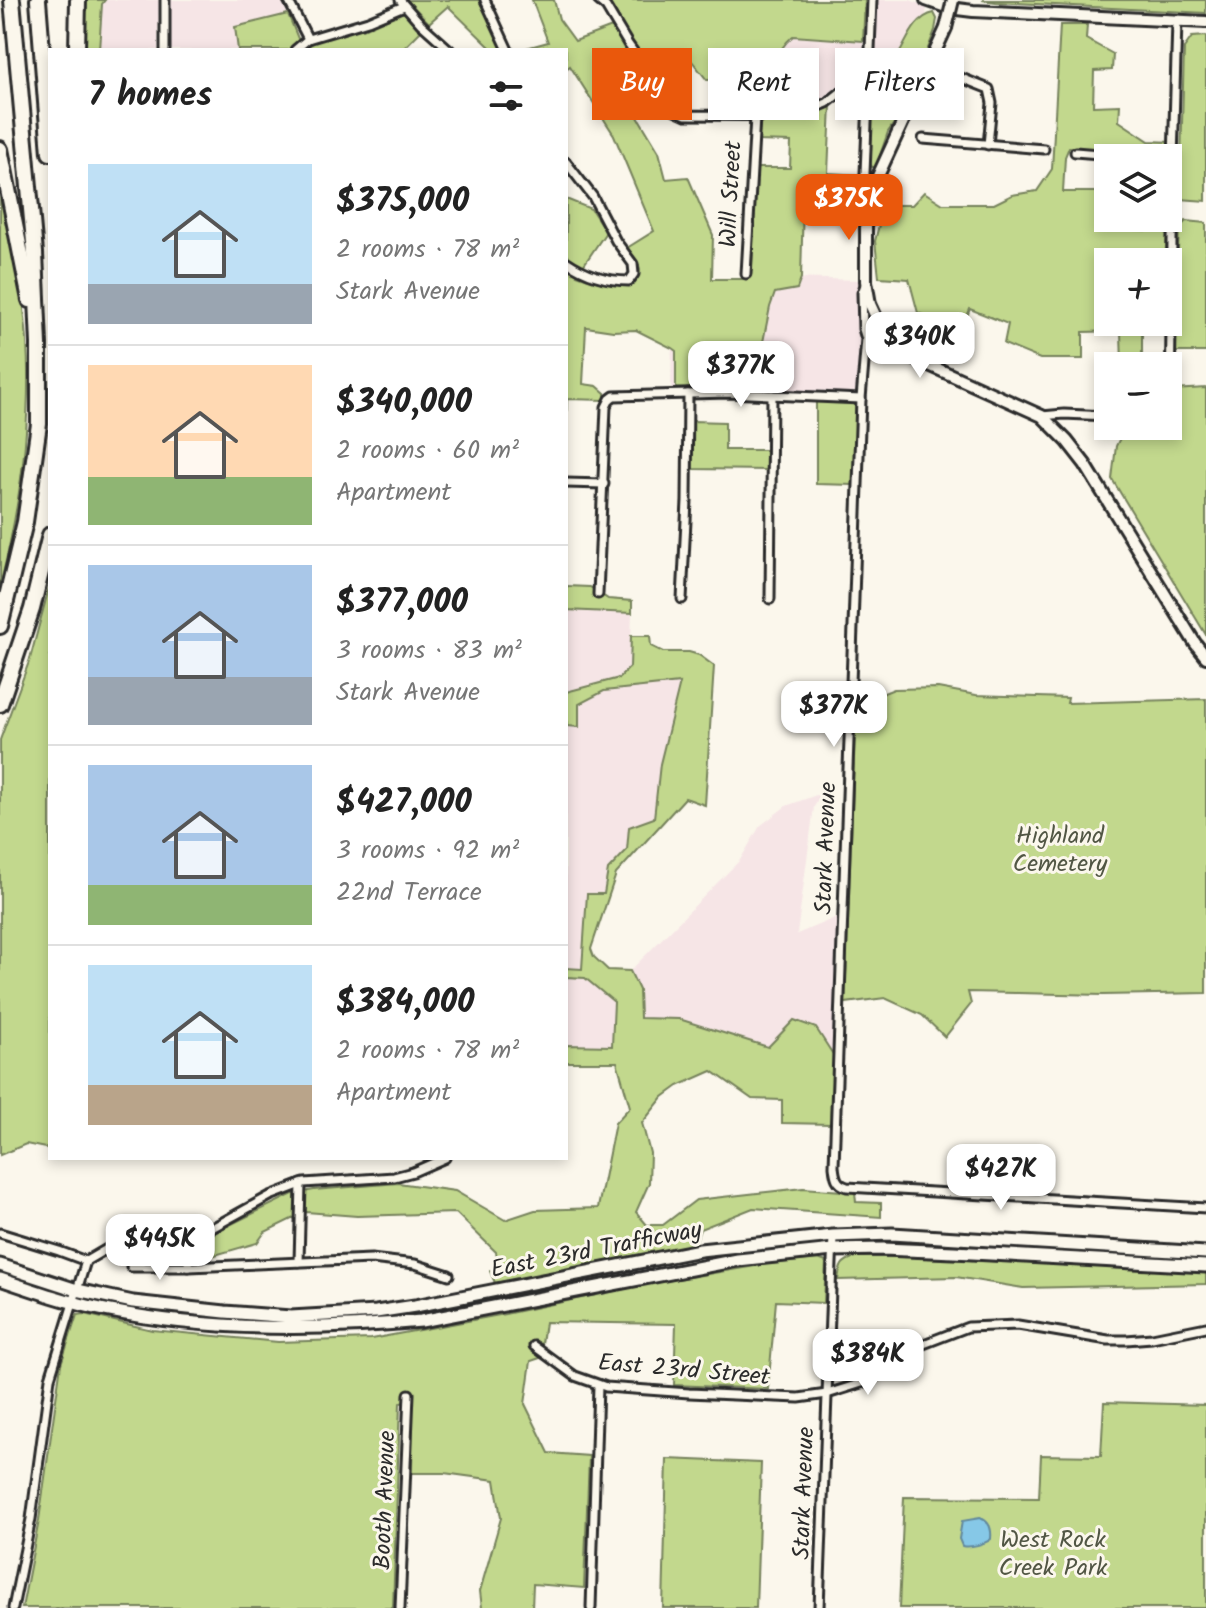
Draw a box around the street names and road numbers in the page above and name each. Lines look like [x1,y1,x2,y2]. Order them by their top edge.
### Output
street label: Will Street [709,139,754,248]
street label: Stark Avenue [805,781,848,915]
street label: East 23rd Trafficway [487,1211,706,1290]
street label: East 23rd Street [596,1344,772,1397]
street label: Stark Avenue [783,1426,826,1560]
street label: Booth Avenue [364,1429,407,1570]

